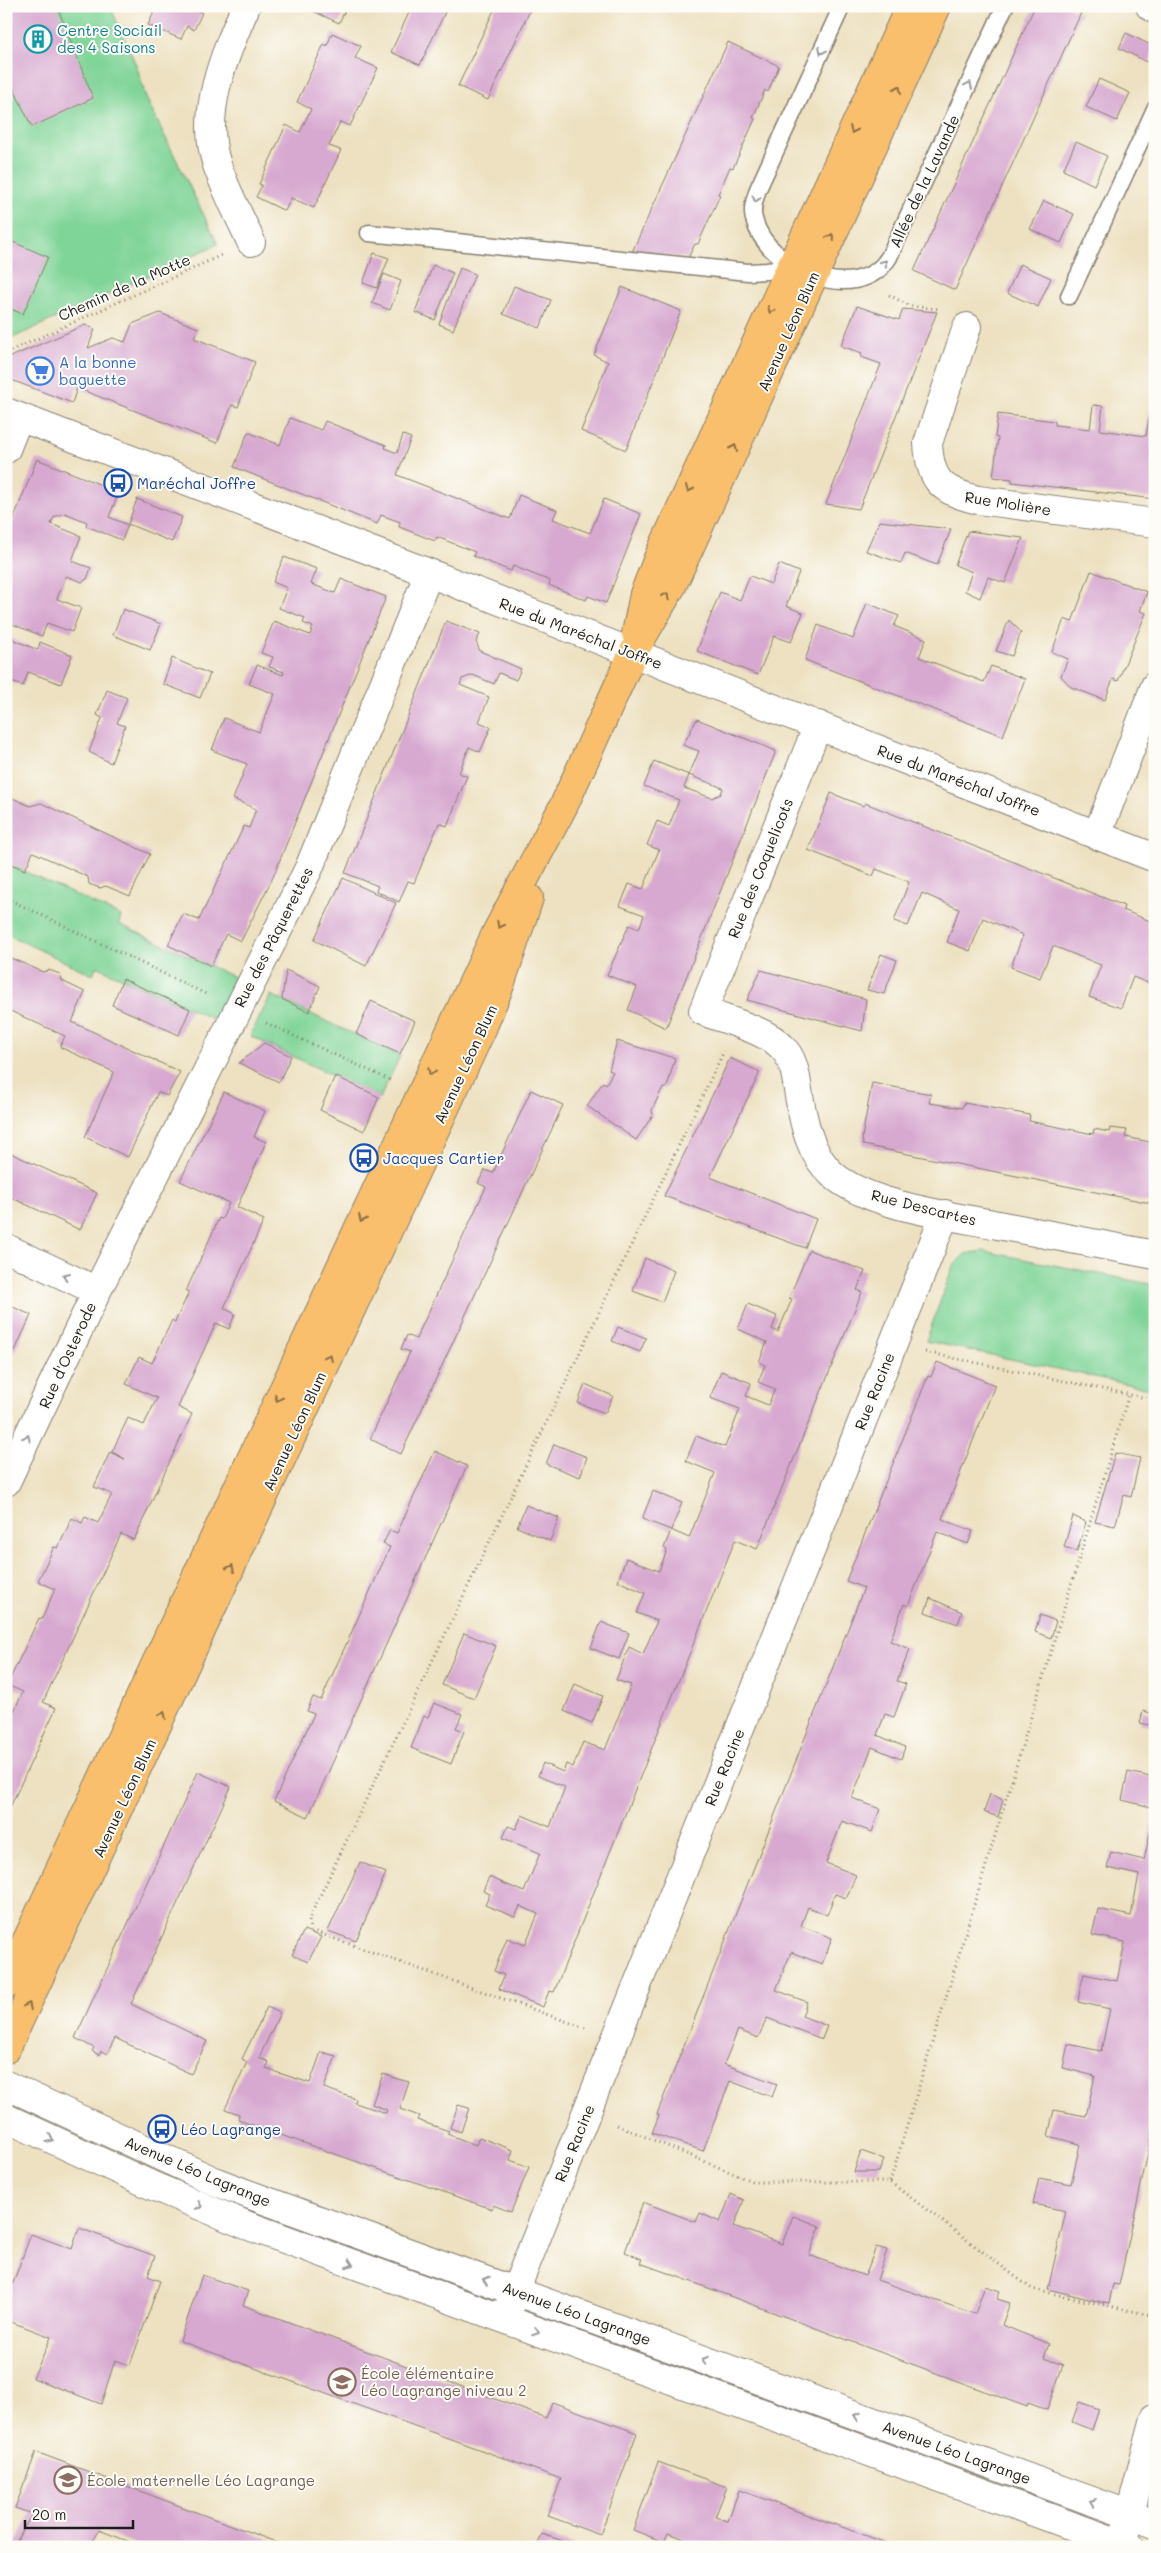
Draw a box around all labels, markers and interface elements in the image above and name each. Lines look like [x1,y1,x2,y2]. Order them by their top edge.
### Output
place label: Centre Sociail des 4 Saisons [57,20,162,57]
building icon: Centre Sociail des 4 Saisons [23,24,53,54]
one-way arrow [817,46,828,55]
one-way arrow [962,81,973,90]
one-way arrow [892,85,903,94]
street label: Allée de la Lavande [884,111,964,251]
one-way arrow [849,125,860,134]
one-way arrow [751,194,761,202]
one-way arrow [824,233,835,242]
street label: Chemin de la Motte [55,249,193,325]
one-way arrow [878,260,887,269]
street label: Avenue Léon Blum [753,268,823,394]
one-way arrow [767,305,777,314]
place label: A la bonne baguette [59,352,136,389]
supermarket icon: A la bonne baguette [25,356,55,386]
one-way arrow [728,444,739,453]
bus stop icon: Maréchal Joffre [103,468,133,498]
place label: Maréchal Joffre [137,473,256,493]
one-way arrow [685,484,696,493]
street label: Rue Molière [963,486,1053,520]
one-way arrow [660,592,670,601]
street label: Rue du Maréchal Joffre [497,593,665,673]
street label: Rue du Maréchal Joffre [875,740,1043,820]
street label: Rue des Coquelicots [723,795,797,941]
street label: Rue des Pâquerettes [229,863,317,1011]
one-way arrow [496,920,506,929]
street label: Avenue Léon Blum [429,1001,501,1127]
one-way arrow [427,1067,437,1076]
bus stop icon: Jacques Cartier [349,1143,379,1173]
place label: Jacques Cartier [383,1148,504,1168]
street label: Rue Descartes [869,1184,979,1230]
one-way arrow [358,1214,368,1223]
one-way arrow [62,1272,71,1283]
street label: Rue d'Osterode [34,1299,100,1411]
street label: Rue Racine [849,1349,899,1433]
one-way arrow [322,1353,333,1362]
street label: Avenue Léon Blum [258,1368,330,1494]
one-way arrow [273,1393,284,1402]
one-way arrow [21,1434,31,1443]
one-way arrow [224,1564,235,1573]
one-way arrow [156,1711,167,1720]
street label: Rue Racine [699,1725,749,1809]
street label: Avenue Léon Blum [88,1735,160,1861]
one-way arrow [22,2002,32,2011]
street label: Rue Racine [549,2101,599,2185]
bus stop icon: Léo Lagrange [147,2114,177,2144]
place label: Léo Lagrange [181,2119,281,2139]
street label: Avenue Léo Lagrange [122,2131,274,2211]
one-way arrow [45,2133,54,2143]
one-way arrow [194,2200,202,2210]
one-way arrow [346,2258,354,2268]
one-way arrow [483,2276,491,2286]
street label: Avenue Léo Lagrange [500,2277,654,2349]
one-way arrow [531,2325,540,2336]
one-way arrow [701,2356,710,2366]
place label: École élémentaire Léo Lagrange niveau 2 [361,2363,527,2400]
school or university icon: École élémentaire Léo Lagrange niveau 2 [327,2367,357,2397]
one-way arrow [854,2412,862,2422]
street label: Avenue Léo Lagrange [880,2416,1034,2488]
school or university icon: École maternelle Léo Lagrange [53,2465,83,2495]
place label: École maternelle Léo Lagrange [87,2470,315,2490]
scale bar [25,2498,132,2530]
one-way arrow [1089,2498,1097,2508]
text: 20 m [32,2504,66,2524]

